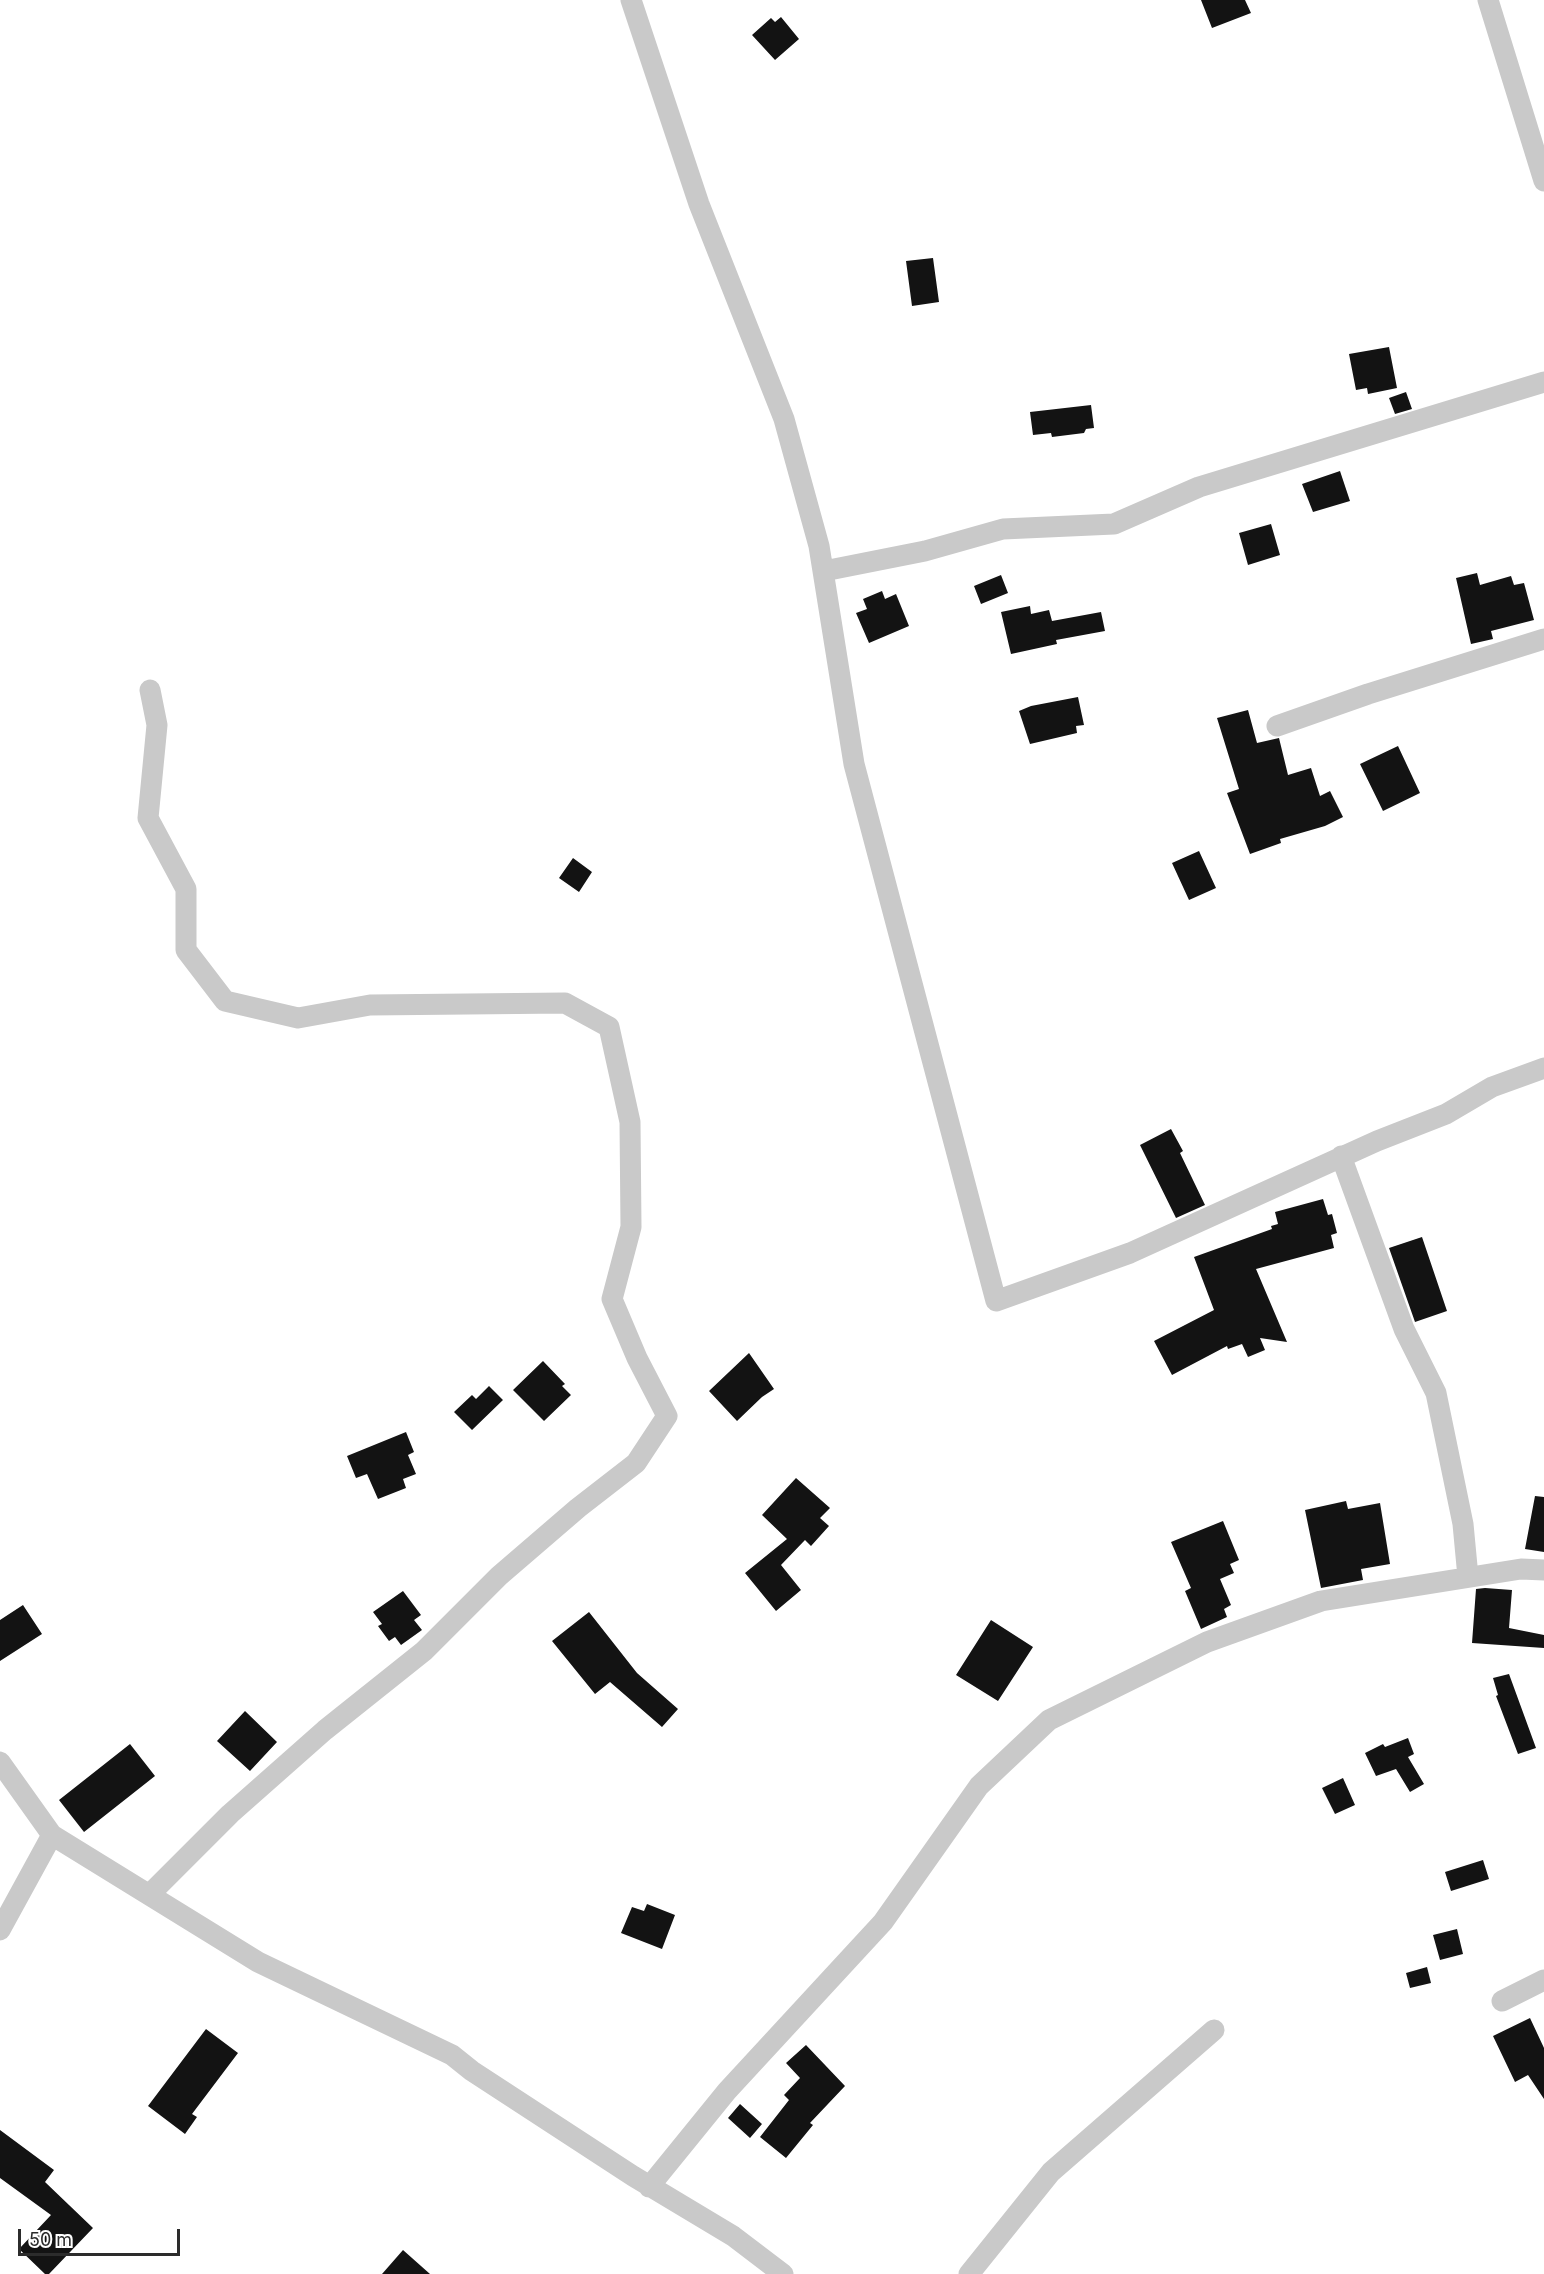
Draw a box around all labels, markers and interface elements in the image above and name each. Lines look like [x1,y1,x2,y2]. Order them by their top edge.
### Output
scale bar [21,2217,183,2255]
text: 50 m [29,2229,72,2250]

